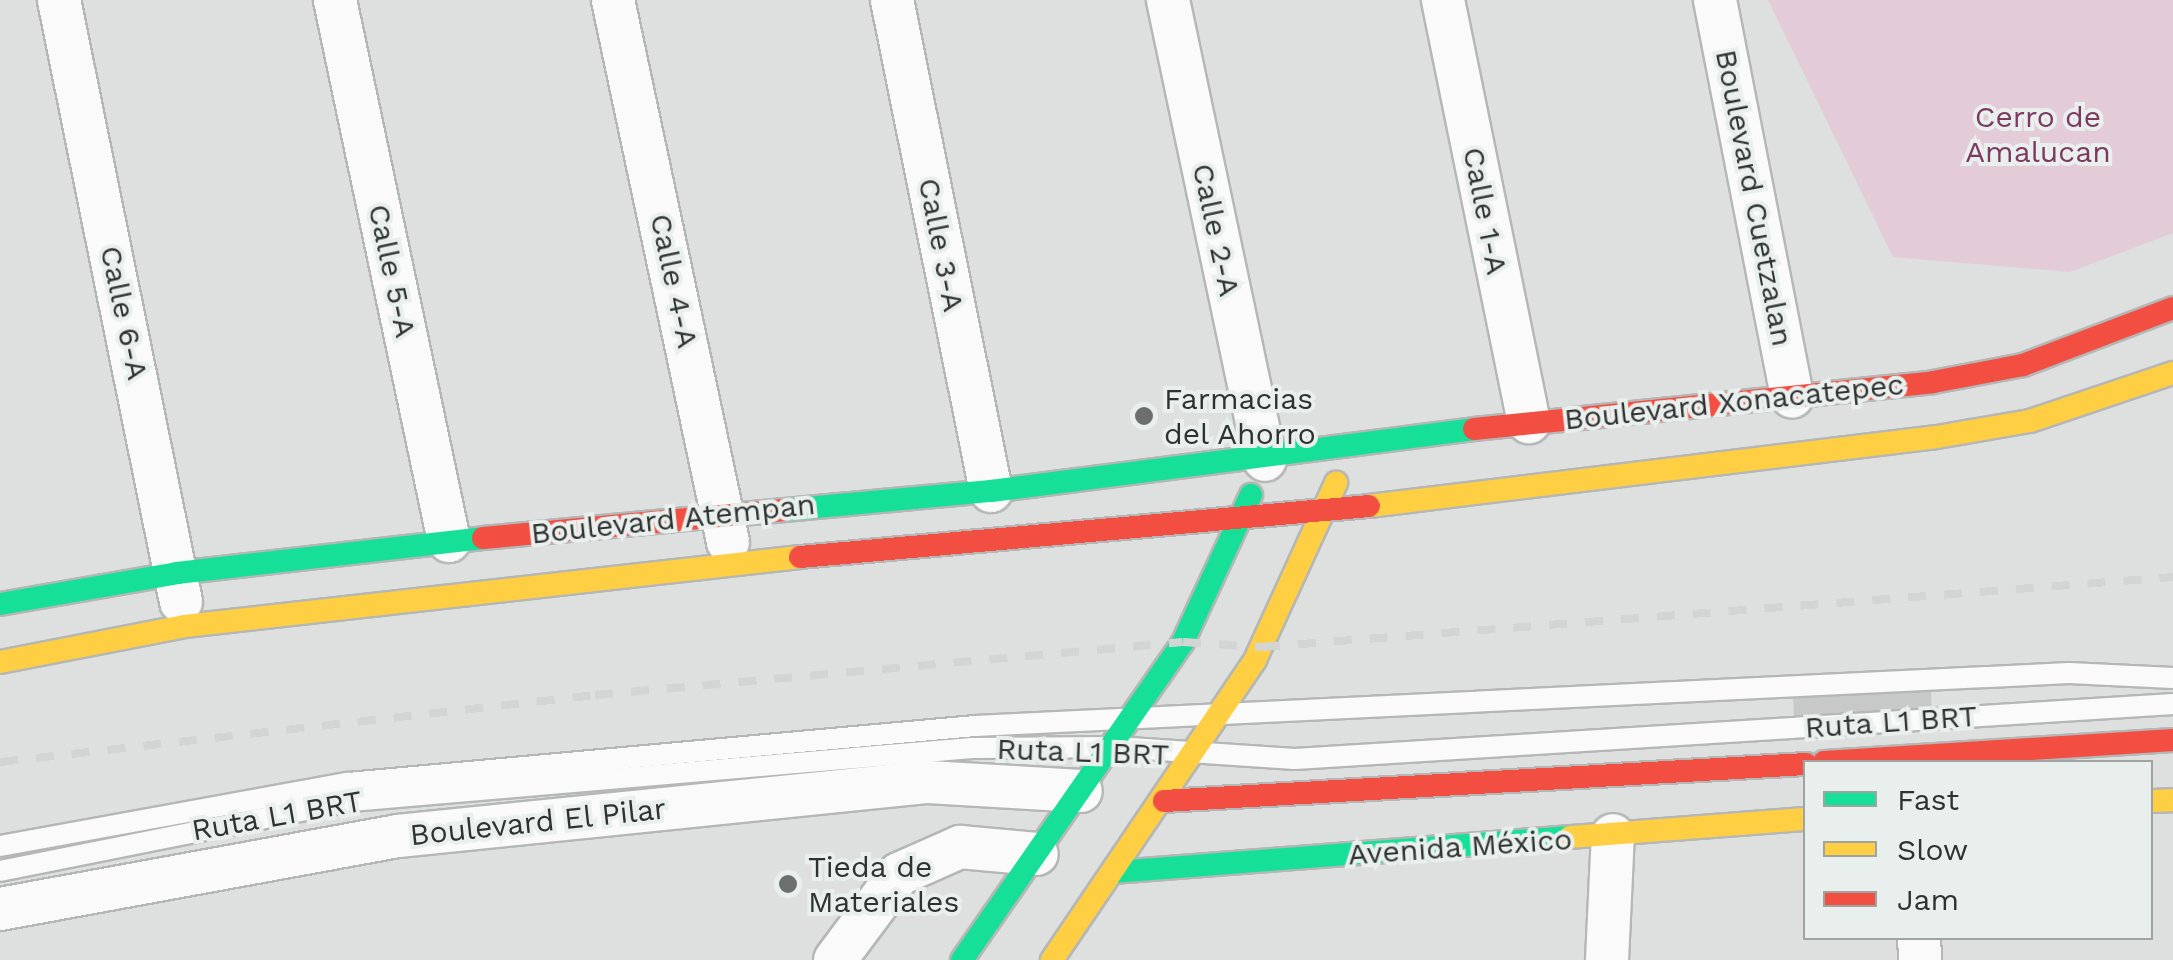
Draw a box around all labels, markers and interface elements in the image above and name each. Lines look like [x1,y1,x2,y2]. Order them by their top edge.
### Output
street label: Boulevard Cuetzalan [1708,47,1800,349]
park label: Cerro de Amalucan [1965,99,2111,170]
street label: Calle 1-A [1455,144,1515,278]
street label: Calle 2-A [1184,160,1248,300]
street label: Calle 3-A [910,175,972,315]
street label: Calle 5-A [360,201,424,341]
street label: Calle 4-A [642,211,706,351]
street label: Calle 6-A [92,243,156,383]
street label: Boulevard Xonacatepec [1562,366,1906,438]
place label: Farmacias del Ahorro [1164,381,1318,452]
marker: Farmacias del Ahorro [1133,405,1155,427]
street label: Boulevard Atempan [529,486,817,552]
street label: Ruta L1 BRT [1803,698,1979,746]
street label: Ruta L1 BRT [996,731,1170,773]
legend [1803,760,2153,940]
text: Fast [1897,782,1959,817]
street label: Ruta L1 BRT [189,783,365,849]
street label: Boulevard El Pilar [408,791,668,853]
street label: Avenida México [1346,821,1574,873]
text: Slow [1897,832,1968,867]
place label: Tieda de Materiales [808,849,959,920]
marker: Tieda de Materiales [777,873,799,895]
text: Jam [1897,882,1959,917]

